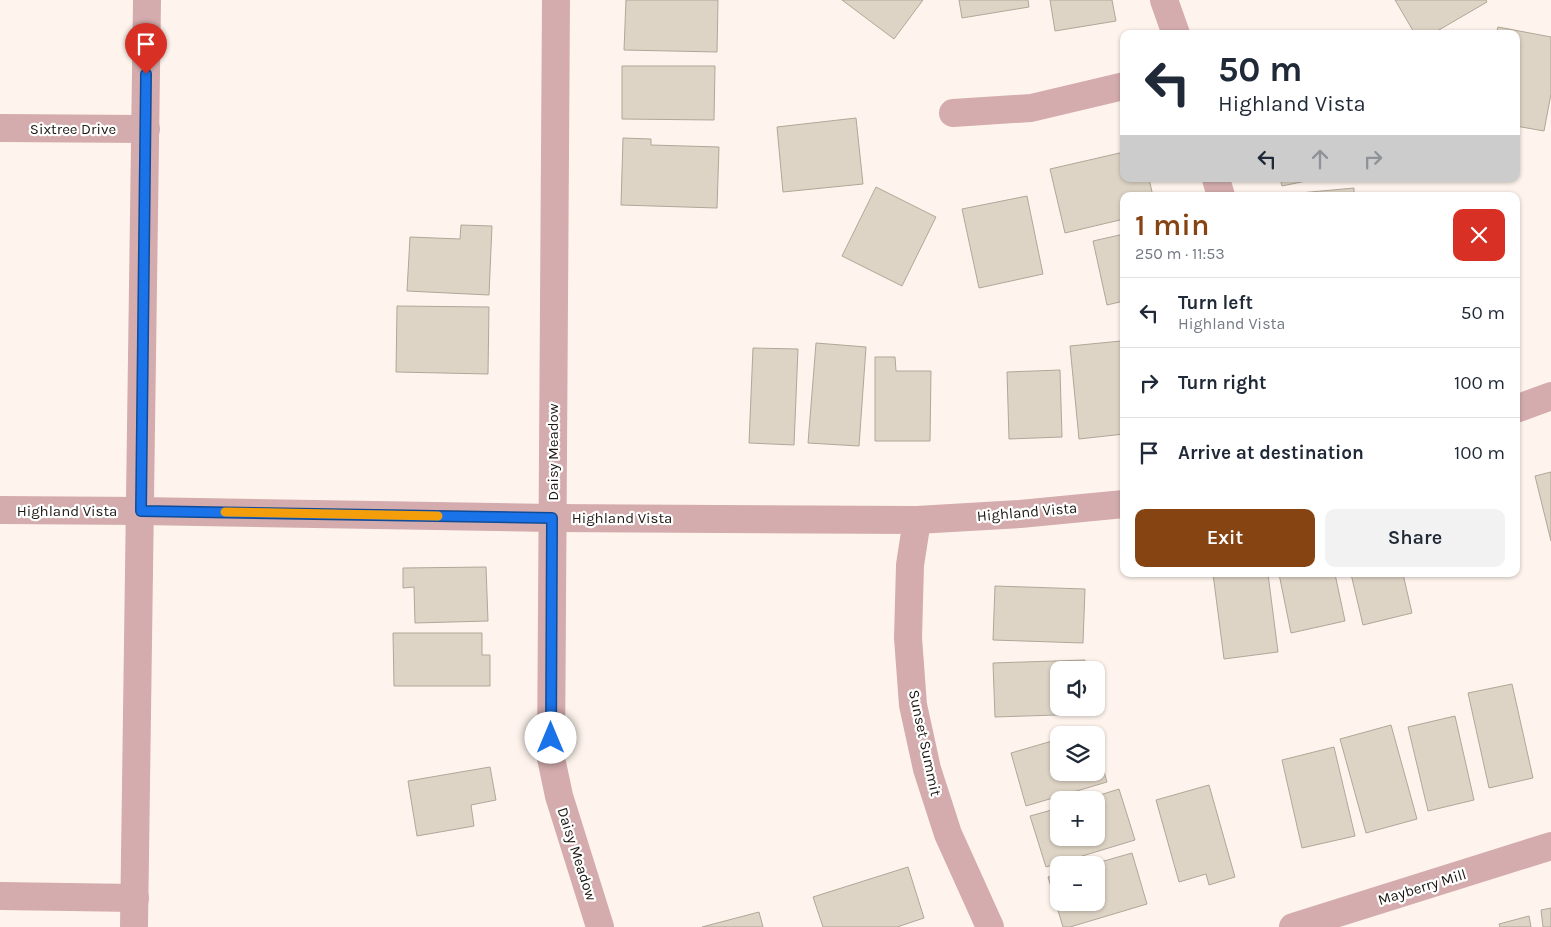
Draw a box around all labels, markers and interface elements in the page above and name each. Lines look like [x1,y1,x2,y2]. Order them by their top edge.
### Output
pin [125,23,167,74]
icon: arrive [132,30,160,58]
text: 50 m [1218,49,1303,90]
icon: left [1135,50,1200,115]
text: Highland Vista [1218,91,1366,117]
street label: Sixtree Drive [30,120,116,138]
icon: left [1253,145,1281,173]
icon: ahead [1306,145,1334,173]
icon: right [1359,145,1387,173]
text: 1 min [1135,207,1209,243]
button: close [1453,209,1505,261]
text: 250 m · 11:53 [1135,244,1225,263]
text: Turn left [1178,292,1253,314]
icon: left [1135,299,1163,327]
text: 50 m [1461,302,1505,324]
text: Highland Vista [1178,314,1285,333]
icon: right [1135,369,1163,397]
text: Turn right [1178,372,1267,394]
text: 100 m [1454,372,1505,394]
street label: Daisy Meadow [544,403,562,501]
icon: arrive [1135,439,1163,467]
text: Arrive at destination [1178,442,1364,464]
text: 100 m [1454,442,1505,464]
street label: Highland Vista [976,499,1078,525]
street label: Highland Vista [17,502,117,520]
street label: Highland Vista [572,509,672,527]
button: Exit [1135,509,1315,567]
button: Share [1325,509,1505,567]
map controls [1050,661,1105,911]
button: sound [1050,661,1105,716]
street label: Sunset Summit [905,688,945,798]
position arrow [524,711,576,763]
button: layers [1050,726,1105,781]
button: + [1050,791,1105,846]
street label: Daisy Meadow [553,805,601,903]
button: − [1050,856,1105,911]
street label: Mayberry Mill [1376,865,1468,909]

